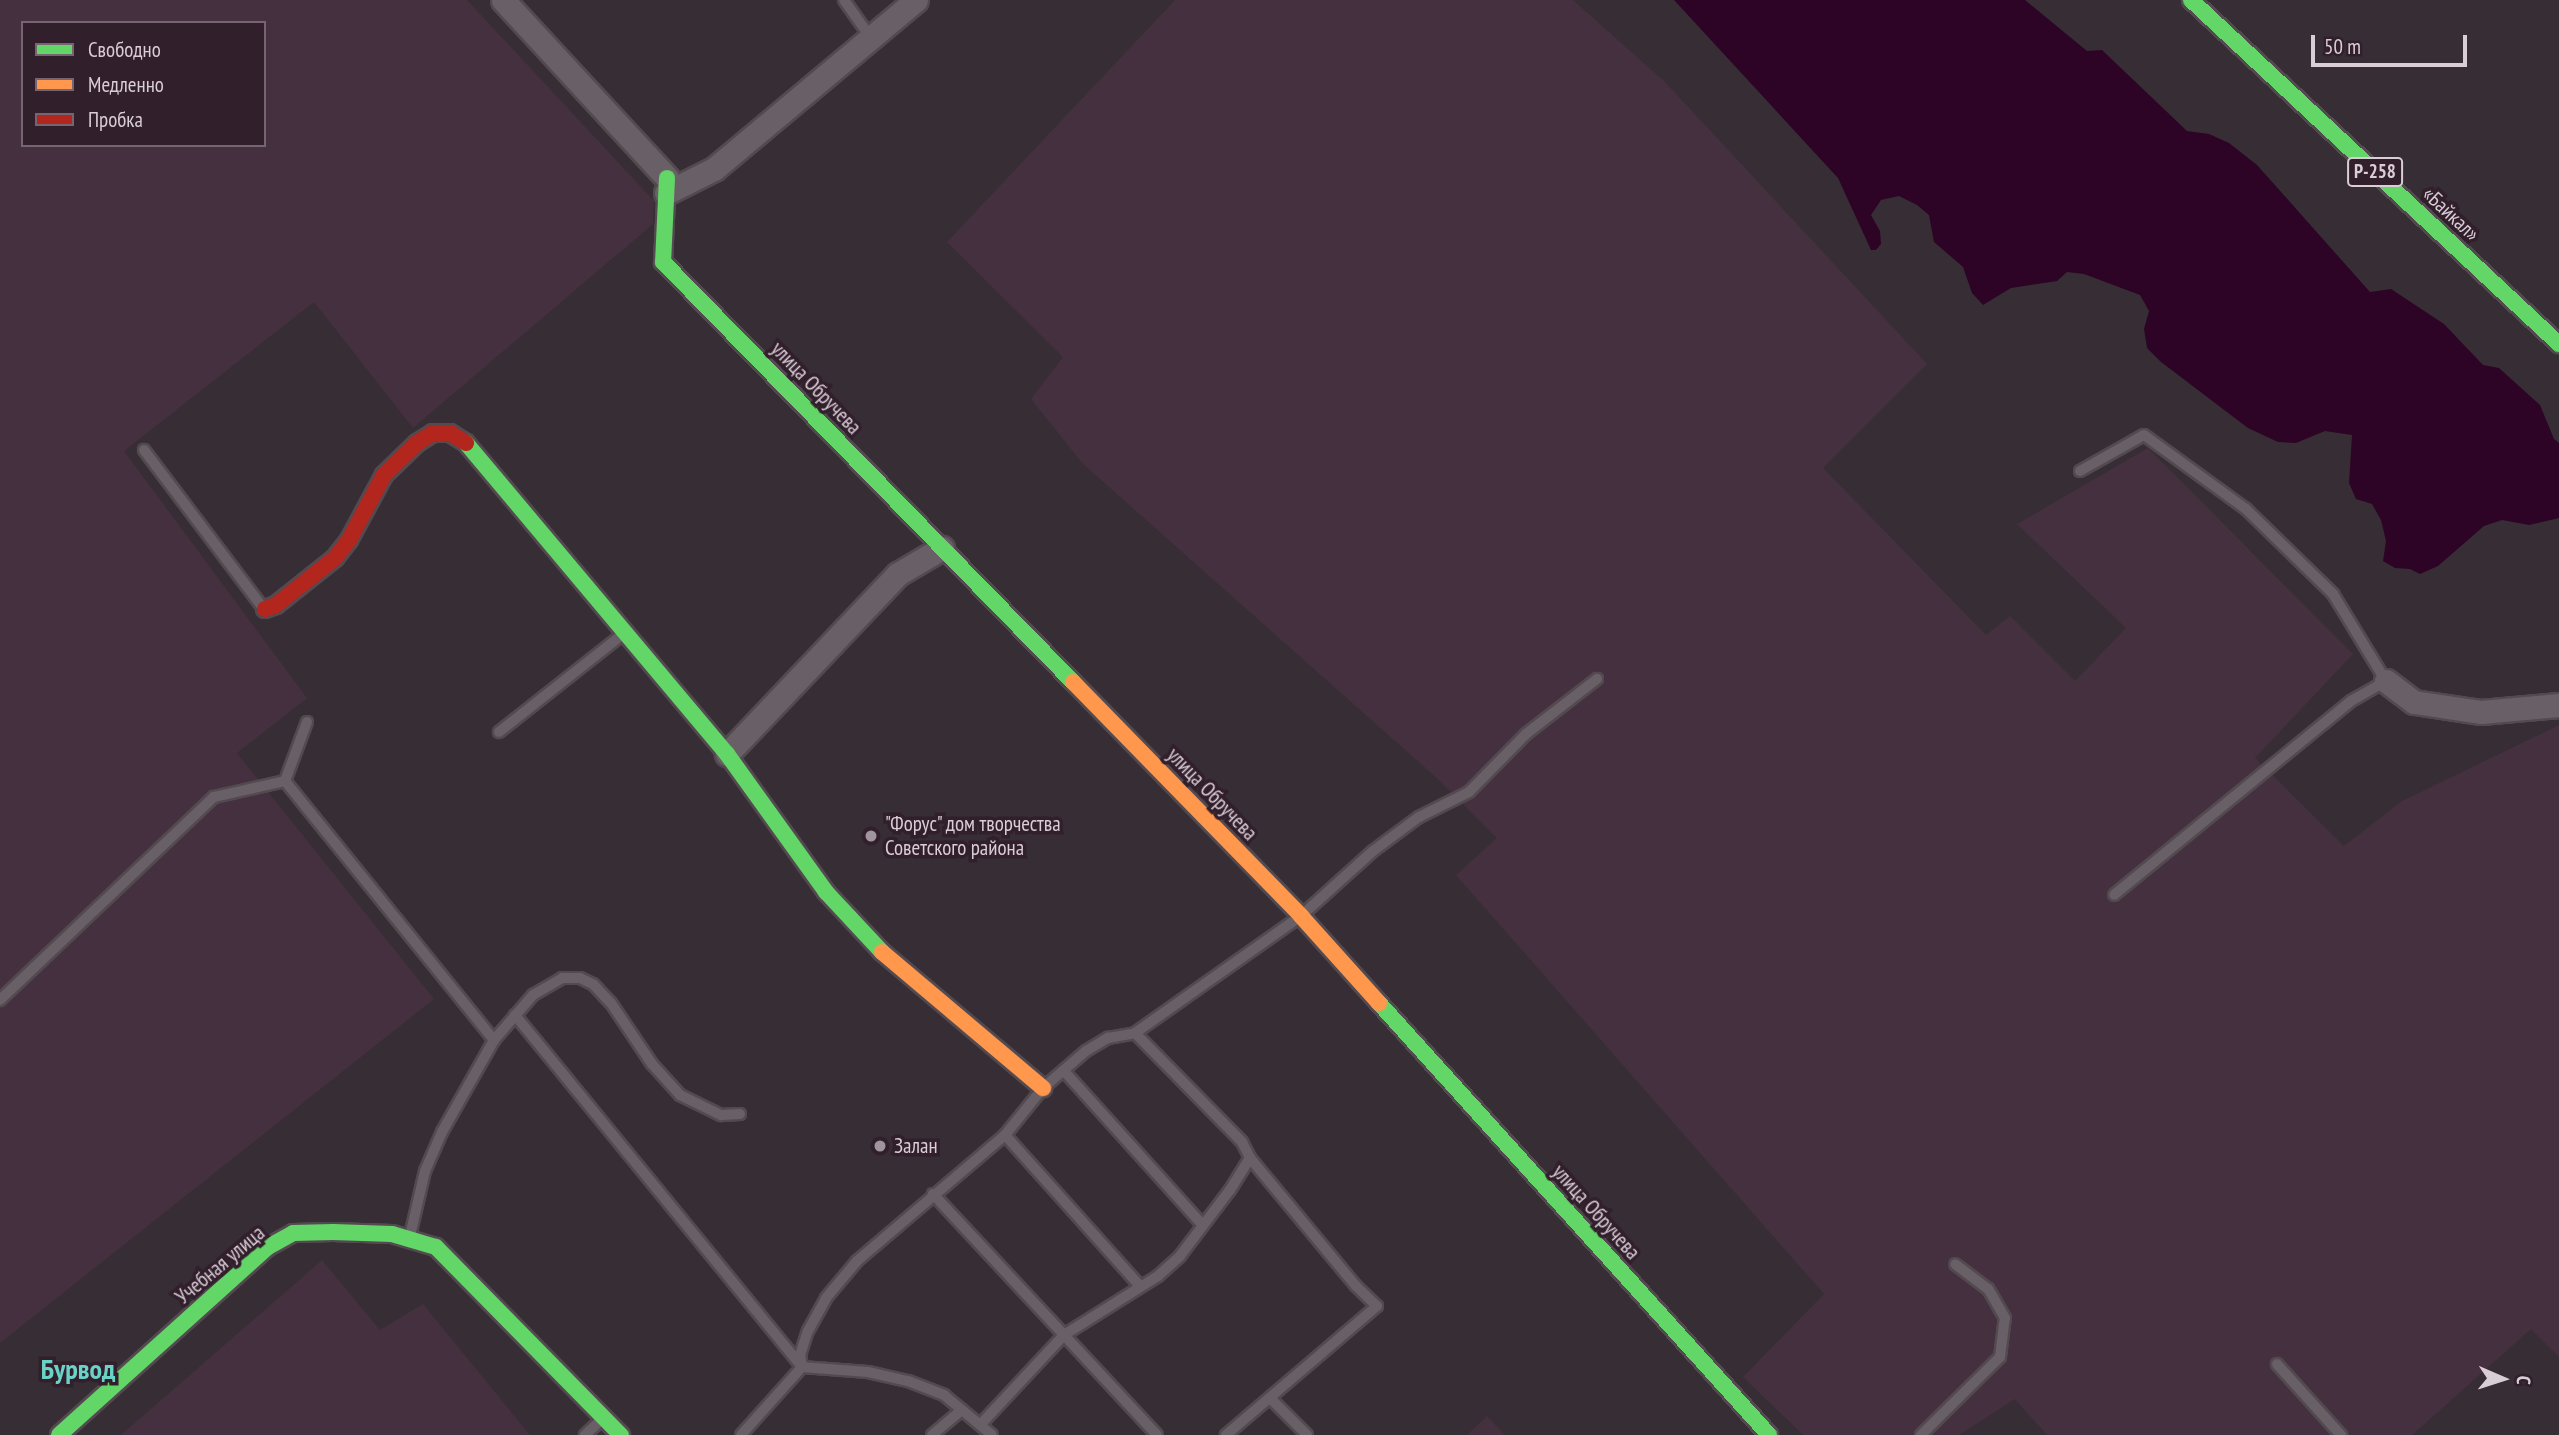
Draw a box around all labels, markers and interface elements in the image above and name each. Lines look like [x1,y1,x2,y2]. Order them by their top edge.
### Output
legend [21,21,266,147]
scale bar [2314,21,2470,65]
text: 50 m [2324,33,2361,60]
text: Свободно [88,36,161,63]
text: Медленно [88,71,164,98]
text: Пробка [88,106,143,133]
road number: Р-258 [2347,156,2403,188]
street label: «Байкал» [2417,182,2485,246]
street label: улица Обручева [766,337,866,439]
street label: улица Обручева [1162,743,1262,845]
place label: "Форус" дом творчества Советского района [885,811,1062,861]
marker: "Форус" дом творчества Советского района [863,828,879,844]
place label: Залан [894,1133,938,1159]
marker: Залан [872,1138,888,1154]
street label: улица Обручева [1547,1159,1645,1265]
street label: Учебная улица [170,1220,270,1310]
north arrow [2468,1344,2538,1414]
district label: Бурвод [41,1352,115,1386]
text: С [2512,1375,2536,1385]

